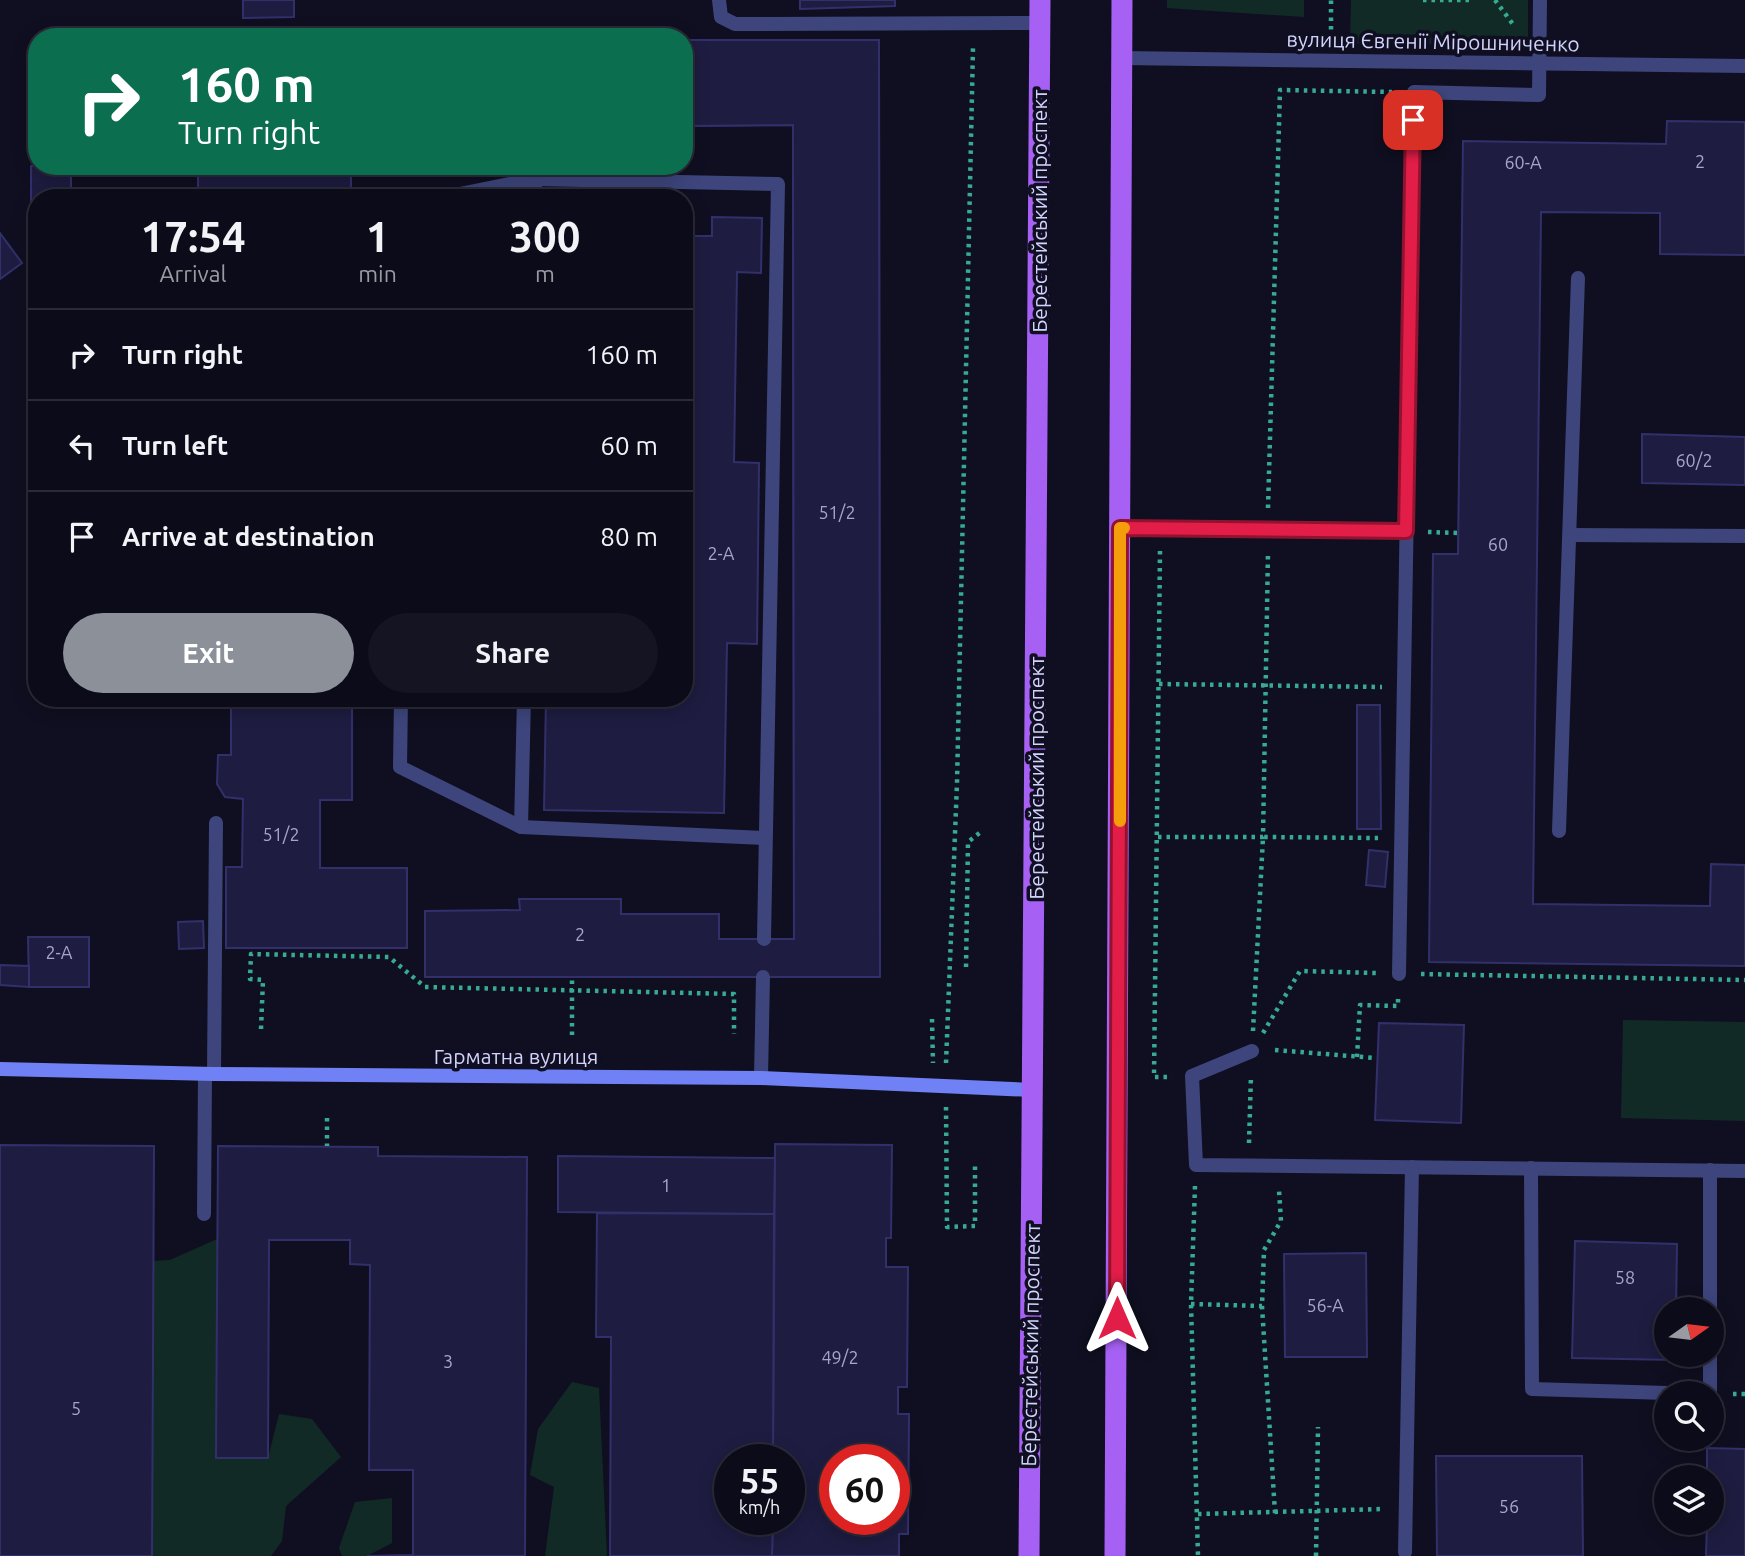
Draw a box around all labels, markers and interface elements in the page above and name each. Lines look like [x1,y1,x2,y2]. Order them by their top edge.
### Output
street label: вулиця Євгенії Мірошниченко [1286,26,1580,56]
icon: right [63,56,154,147]
text: 160 m [178,56,315,111]
street label: Берестейський проспект [1027,89,1051,333]
pin [1383,90,1443,150]
icon: arrive [1394,101,1432,139]
text: Turn right [178,114,320,150]
house number: 2 [1695,151,1705,171]
house number: 60-А [1504,152,1542,172]
text: 17:54 [141,213,246,260]
text: 1 [366,213,389,260]
text: 300 [509,213,580,260]
text: Arrival [160,261,227,286]
text: min [358,261,397,286]
text: m [535,261,555,286]
icon: right [63,336,101,374]
text: Turn right [122,340,243,369]
text: 160 m [586,340,658,369]
icon: left [63,427,101,465]
text: Turn left [122,431,228,460]
text: 60 m [600,431,658,460]
house number: 60/2 [1675,450,1713,470]
house number: 51/2 [818,502,856,522]
icon: arrive [63,518,101,556]
text: Arrive at destination [122,522,375,551]
text: 80 m [600,522,658,551]
house number: 60 [1488,534,1508,554]
house number: 2-А [707,543,735,563]
button: Exit [63,613,354,693]
button: Share [368,613,658,693]
street label: Берестейський проспект [1024,656,1048,900]
house number: 51/2 [262,824,300,844]
house number: 2 [575,924,585,944]
house number: 2-А [45,942,73,962]
street label: Гарматна вулиця [434,1044,598,1068]
house number: 1 [661,1175,671,1195]
street label: Берестейський проспект [1016,1223,1044,1467]
house number: 58 [1615,1267,1635,1287]
position arrow [1080,1281,1154,1355]
house number: 56-А [1306,1295,1344,1315]
north arrow [1654,1297,1724,1367]
map controls [1654,1297,1724,1535]
house number: 49/2 [821,1347,859,1367]
house number: 3 [443,1351,453,1371]
button: search [1654,1381,1724,1451]
house number: 5 [71,1398,81,1418]
speed limit sign: 60 [819,1444,910,1535]
text: 55 [740,1460,779,1500]
button: layers [1654,1465,1724,1535]
house number: 56 [1499,1496,1519,1516]
text: km/h [739,1497,780,1517]

